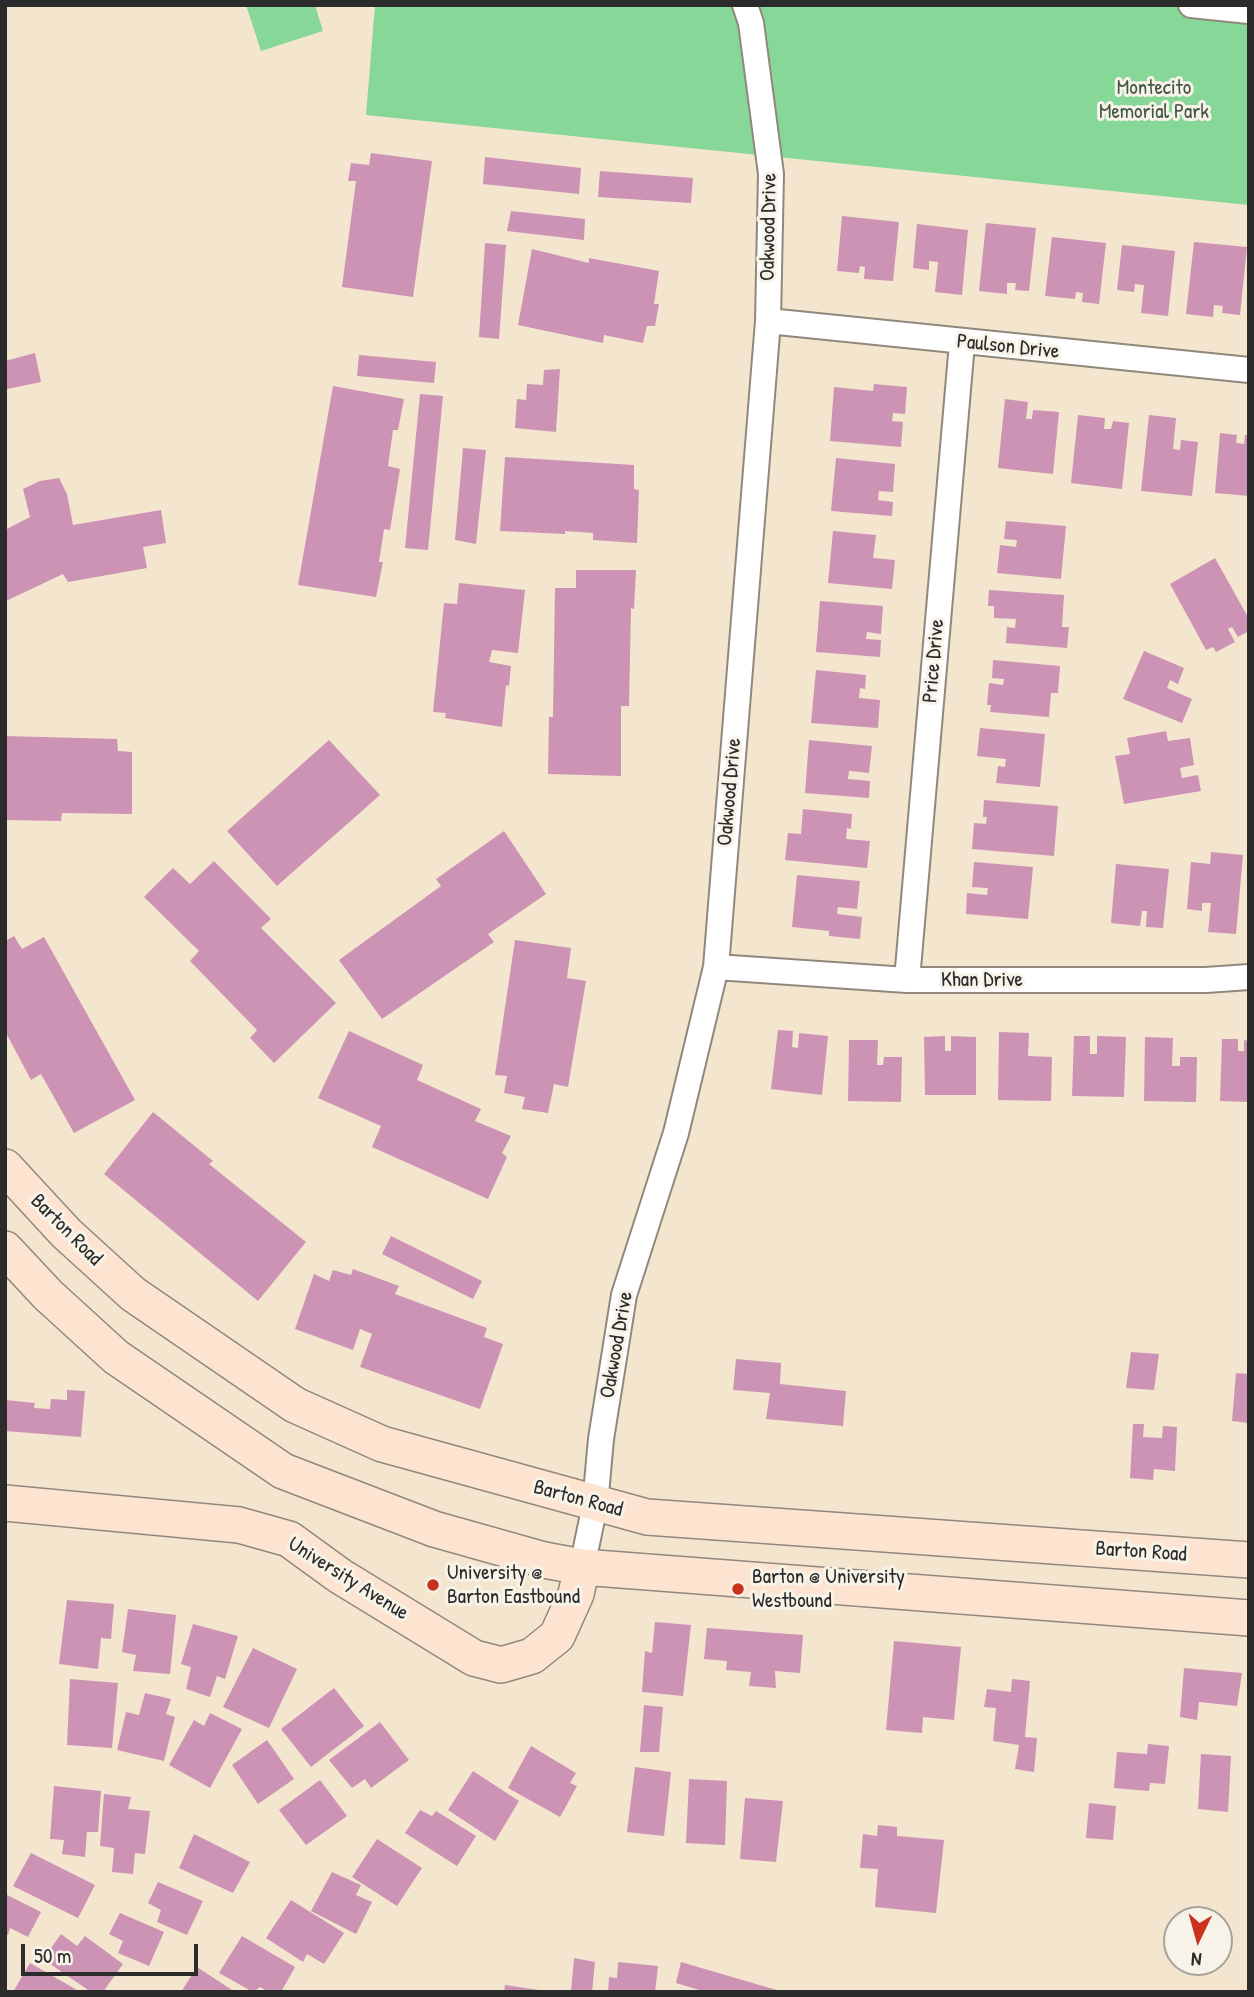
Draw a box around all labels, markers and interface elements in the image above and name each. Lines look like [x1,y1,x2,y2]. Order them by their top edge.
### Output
park label: Montecito Memorial Park [1099,75,1209,125]
street label: Oakwood Drive [755,173,783,281]
street label: Paulson Drive [956,329,1060,365]
street label: Price Drive [918,618,950,704]
street label: Oakwood Drive [713,737,747,847]
street label: Khan Drive [941,967,1023,993]
street label: Barton Road [25,1189,107,1271]
street label: Oakwood Drive [595,1290,639,1400]
street label: Barton Road [531,1475,625,1523]
street label: University Avenue [283,1532,413,1626]
street label: Barton Road [1095,1536,1187,1568]
place label: University @ Barton Eastbound [447,1560,580,1610]
place label: Barton @ University Westbound [752,1564,905,1614]
marker: University @ Barton Eastbound [425,1577,441,1593]
marker: Barton @ University Westbound [730,1581,746,1597]
north arrow [1163,1906,1233,1976]
scale bar [24,1930,201,1974]
text: 50 m [34,1941,71,1970]
text: N [1190,1947,1203,1973]

